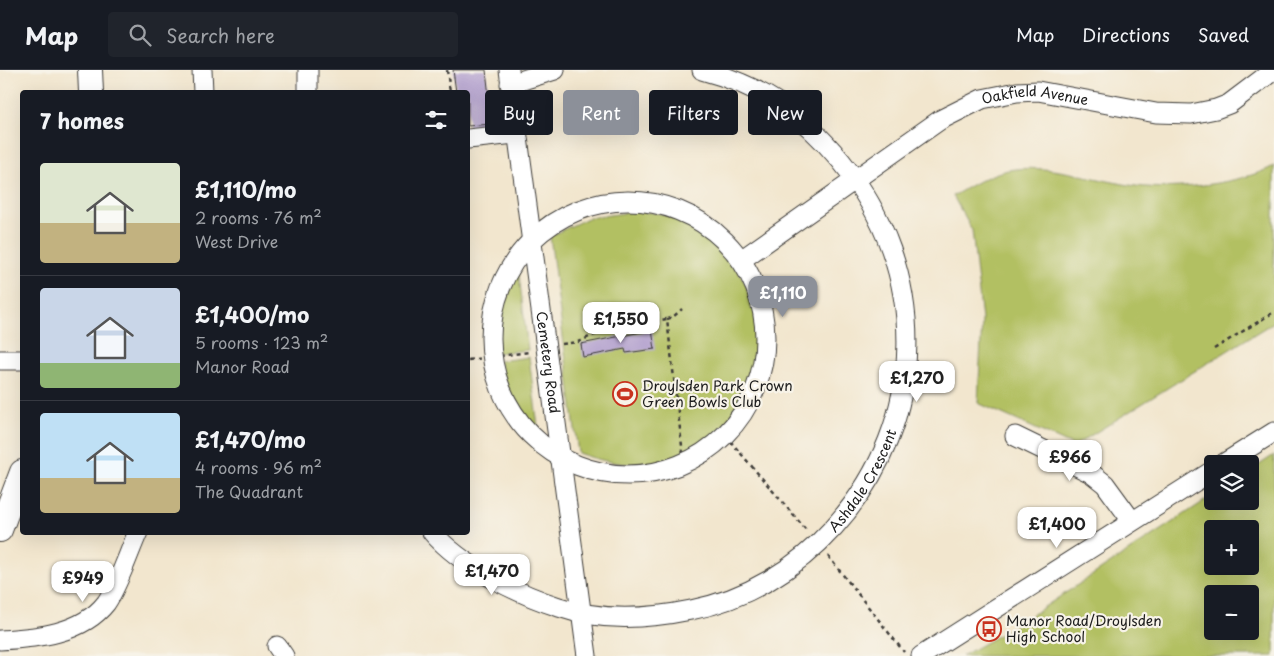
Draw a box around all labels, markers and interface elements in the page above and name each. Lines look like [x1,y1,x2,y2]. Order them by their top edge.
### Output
search box [108,12,458,57]
text: Map [25,17,78,53]
icon: search [126,21,154,49]
text: Search here [166,21,275,49]
text: Map [1016,21,1054,48]
text: Directions [1082,21,1170,48]
text: Saved [1198,21,1249,48]
street label: Oakfield Avenue [980,80,1091,110]
chip: Buy [485,90,553,135]
chip: Rent [563,90,639,135]
chip: Filters [649,90,738,135]
chip: New [748,90,822,135]
text: 7 homes [40,104,124,136]
icon: filters [422,106,450,134]
text: £1,110/mo [195,173,296,205]
icon: home [80,183,140,243]
text: 2 rooms · 76 m² [195,205,322,229]
text: West Drive [195,229,278,253]
pin: £1,110 [742,276,824,318]
text: £1,110 [759,280,807,304]
text: £1,400/mo [195,298,309,330]
pin: £1,550 [580,302,662,344]
text: £1,550 [594,306,648,330]
icon: home [80,308,140,368]
street label: Cemetery Road [531,310,566,415]
text: 5 rooms · 123 m² [195,330,328,354]
text: Manor Road [195,354,290,378]
pin: £1,270 [876,360,958,403]
text: £1,270 [890,365,944,389]
place label: Droylsden Park Crown Green Bowls Club [642,375,793,412]
sports icon: Droylsden Park Crown Green Bowls Club [612,381,638,407]
text: £1,470/mo [195,423,306,455]
street label: Ashdale Crescent [823,426,902,536]
icon: home [80,433,140,493]
pin: £966 [1040,440,1100,482]
text: £966 [1049,444,1091,468]
text: 4 rooms · 96 m² [195,455,322,479]
map controls [1204,455,1259,640]
button: layers [1204,455,1259,510]
text: The Quadrant [195,479,303,503]
pin: £1,400 [1016,506,1098,549]
text: £1,400 [1028,511,1086,535]
button: + [1204,520,1259,575]
pin: £1,470 [451,554,533,596]
text: £1,470 [465,558,519,582]
pin: £949 [53,560,113,603]
text: £949 [62,565,104,589]
button: − [1204,585,1259,640]
place label: Manor Road/Droylsden High School [1006,610,1162,647]
bus stop icon: Manor Road/Droylsden High School [976,616,1002,642]

